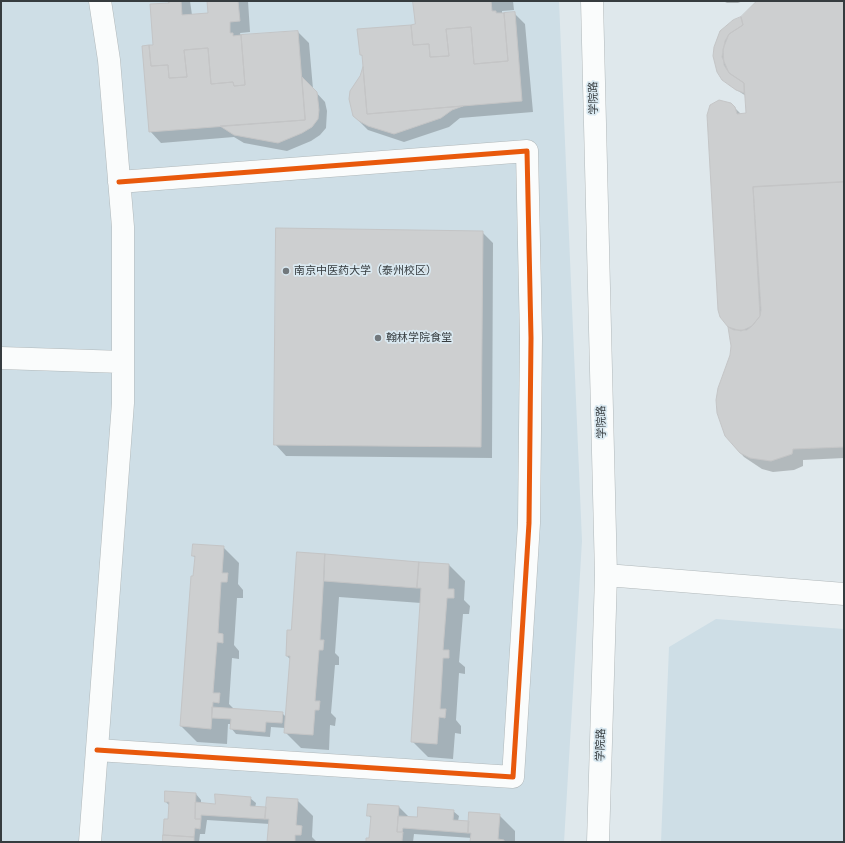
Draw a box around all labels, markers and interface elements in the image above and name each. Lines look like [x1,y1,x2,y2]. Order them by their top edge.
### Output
street label: 学院路 [587,81,601,115]
place label: 南京中医药大学（泰州校区） [294,264,437,278]
marker: 南京中医药大学（泰州校区） [281,266,291,276]
place label: 翰林学院食堂 [386,331,452,345]
marker: 翰林学院食堂 [373,333,383,343]
street label: 学院路 [595,405,609,439]
street label: 学院路 [594,728,608,762]

